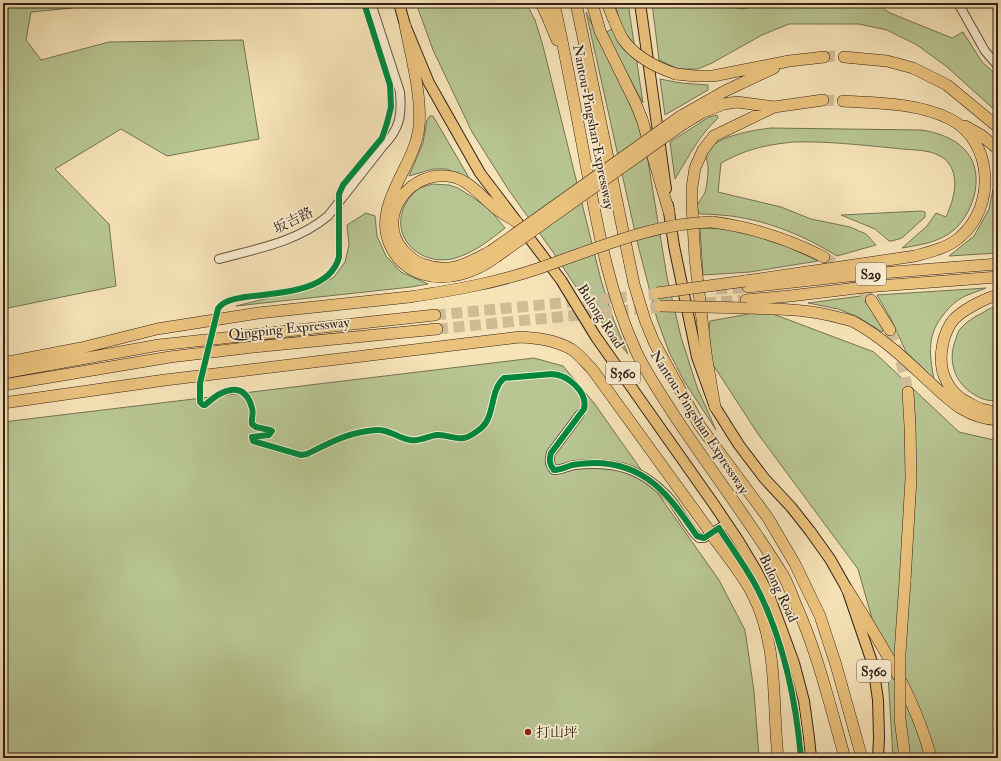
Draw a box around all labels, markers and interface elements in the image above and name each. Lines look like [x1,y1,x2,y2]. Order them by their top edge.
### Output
street label: Nantou-Pingshan Expressway [568,43,618,212]
street label: 坂吉路 [271,204,316,237]
road number: S29 [856,263,886,285]
street label: Bulong Road [574,281,628,352]
street label: Qingping Expressway [228,314,351,344]
street label: Nantou-Pingshan Expressway [646,347,753,499]
road number: S360 [606,362,640,384]
street label: Bulong Road [755,552,802,625]
road number: S360 [857,660,891,682]
place label: 打山坪 [536,724,578,741]
marker: 打山坪 [523,727,533,737]

